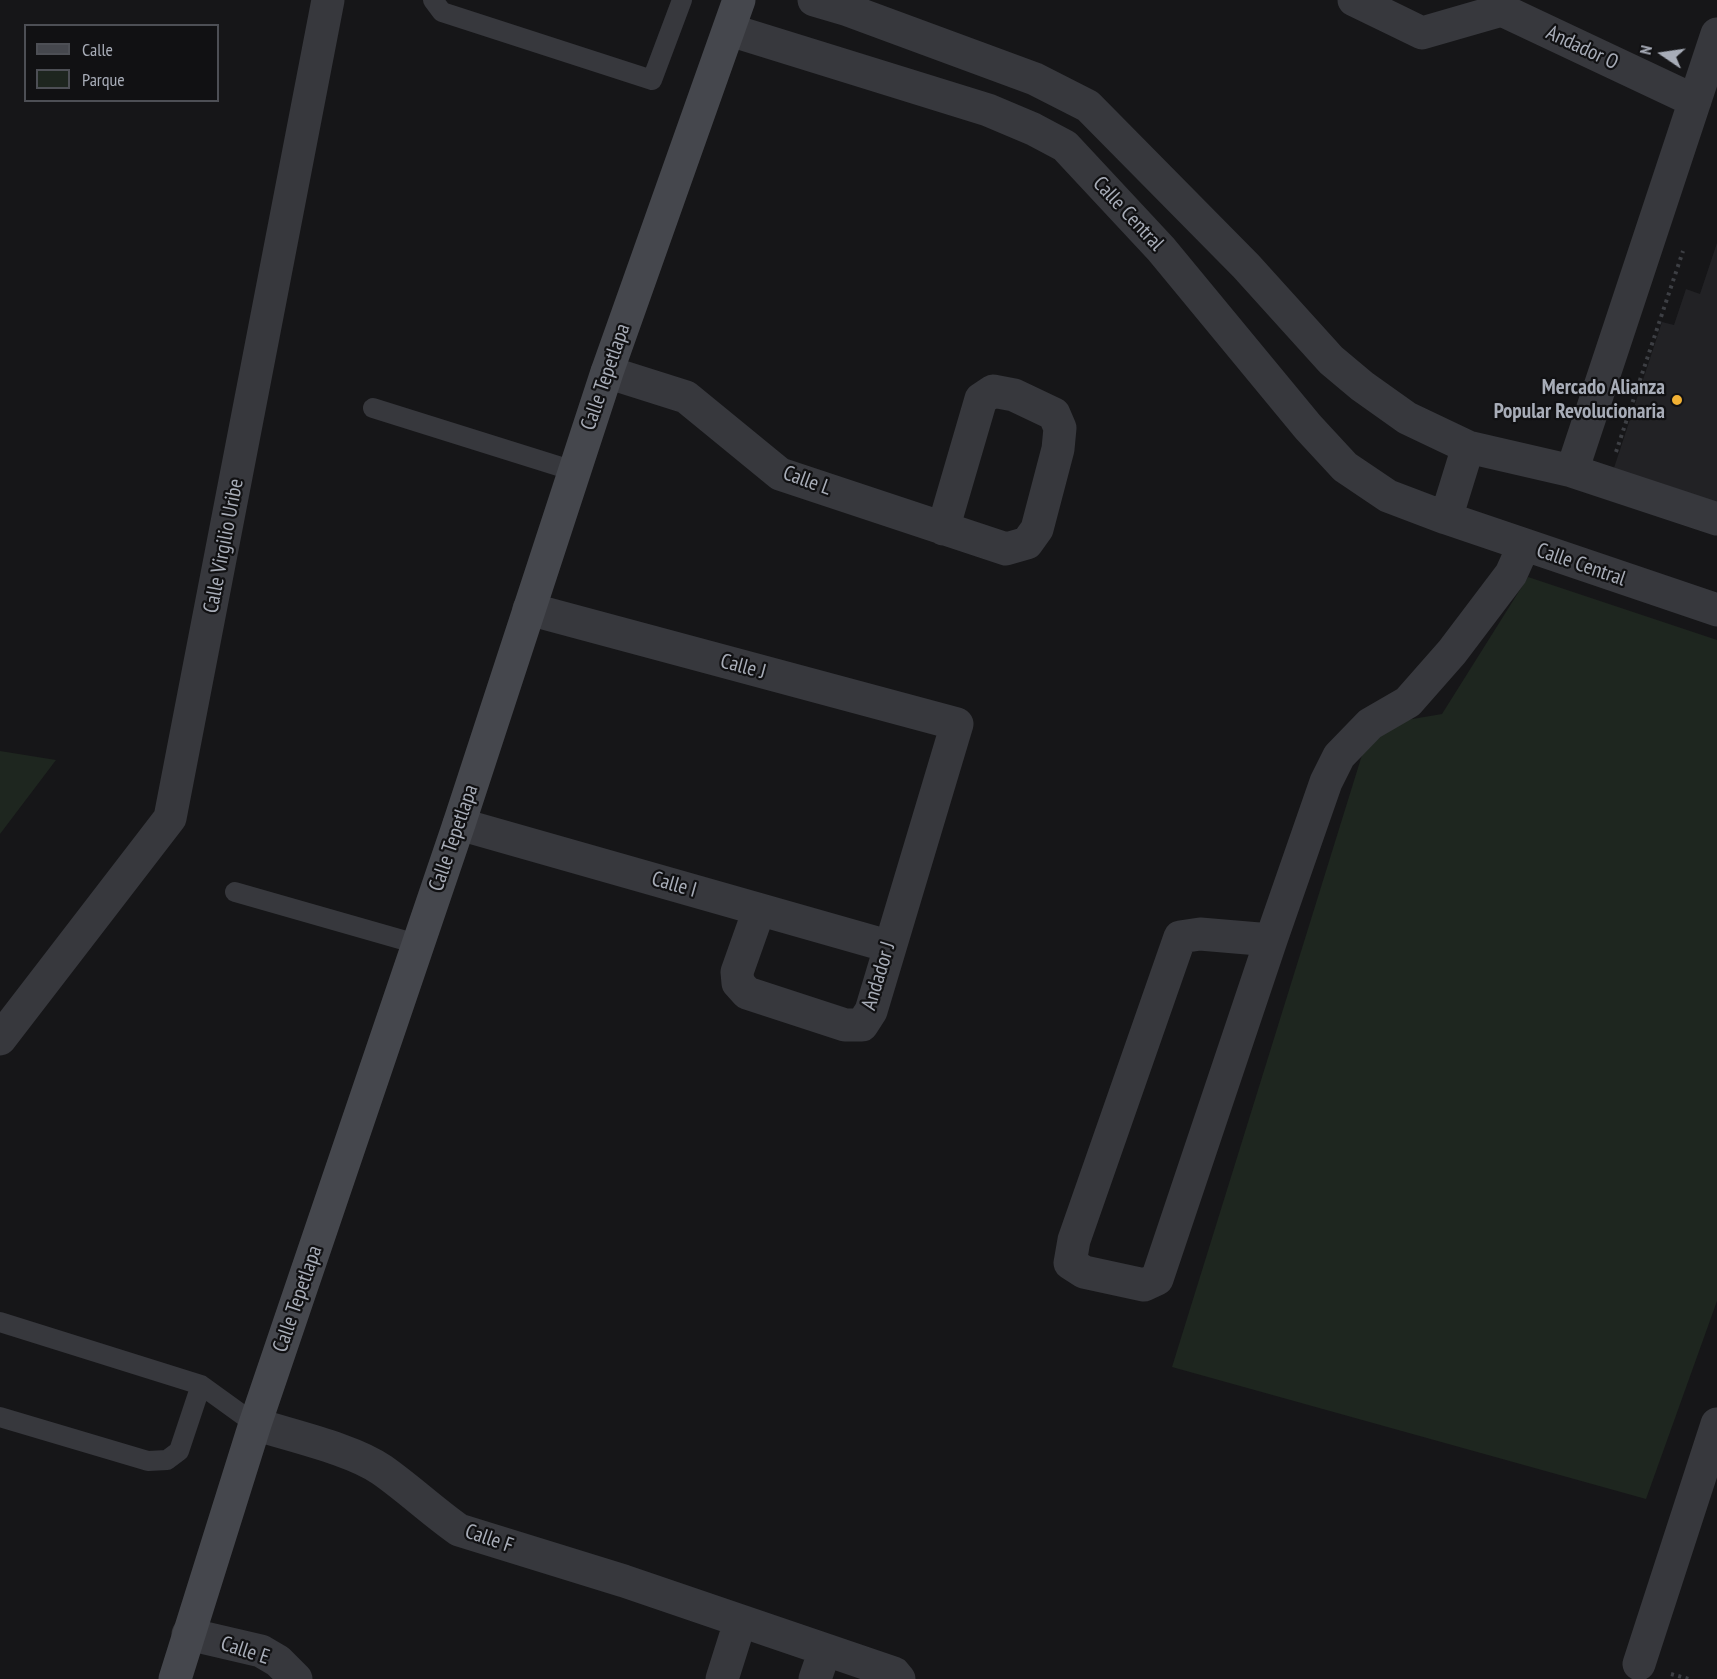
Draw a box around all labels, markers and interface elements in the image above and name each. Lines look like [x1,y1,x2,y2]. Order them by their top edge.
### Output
street label: Andador O [1542,20,1622,76]
legend [24,24,219,102]
north arrow [1633,24,1693,84]
text: Calle [82,38,113,61]
text: N [1635,43,1656,56]
text: Parque [82,68,125,91]
street label: Calle Central [1087,172,1169,256]
street label: Calle Tepetlapa [576,320,636,434]
place label: Mercado Alianza Popular Revolucionaria [1494,375,1665,425]
marker: Mercado Alianza Popular Revolucionaria [1670,393,1684,407]
street label: Calle L [779,461,835,501]
street label: Calle Virgilio Uribe [199,477,249,615]
street label: Calle Central [1533,538,1629,592]
street label: Calle J [718,649,768,685]
street label: Calle Tepetlapa [424,781,484,895]
street label: Calle I [649,867,699,903]
street label: Andador J [857,939,901,1013]
street label: Calle Tepetlapa [268,1242,328,1356]
street label: Calle F [462,1519,516,1559]
street label: Calle E [217,1631,273,1671]

